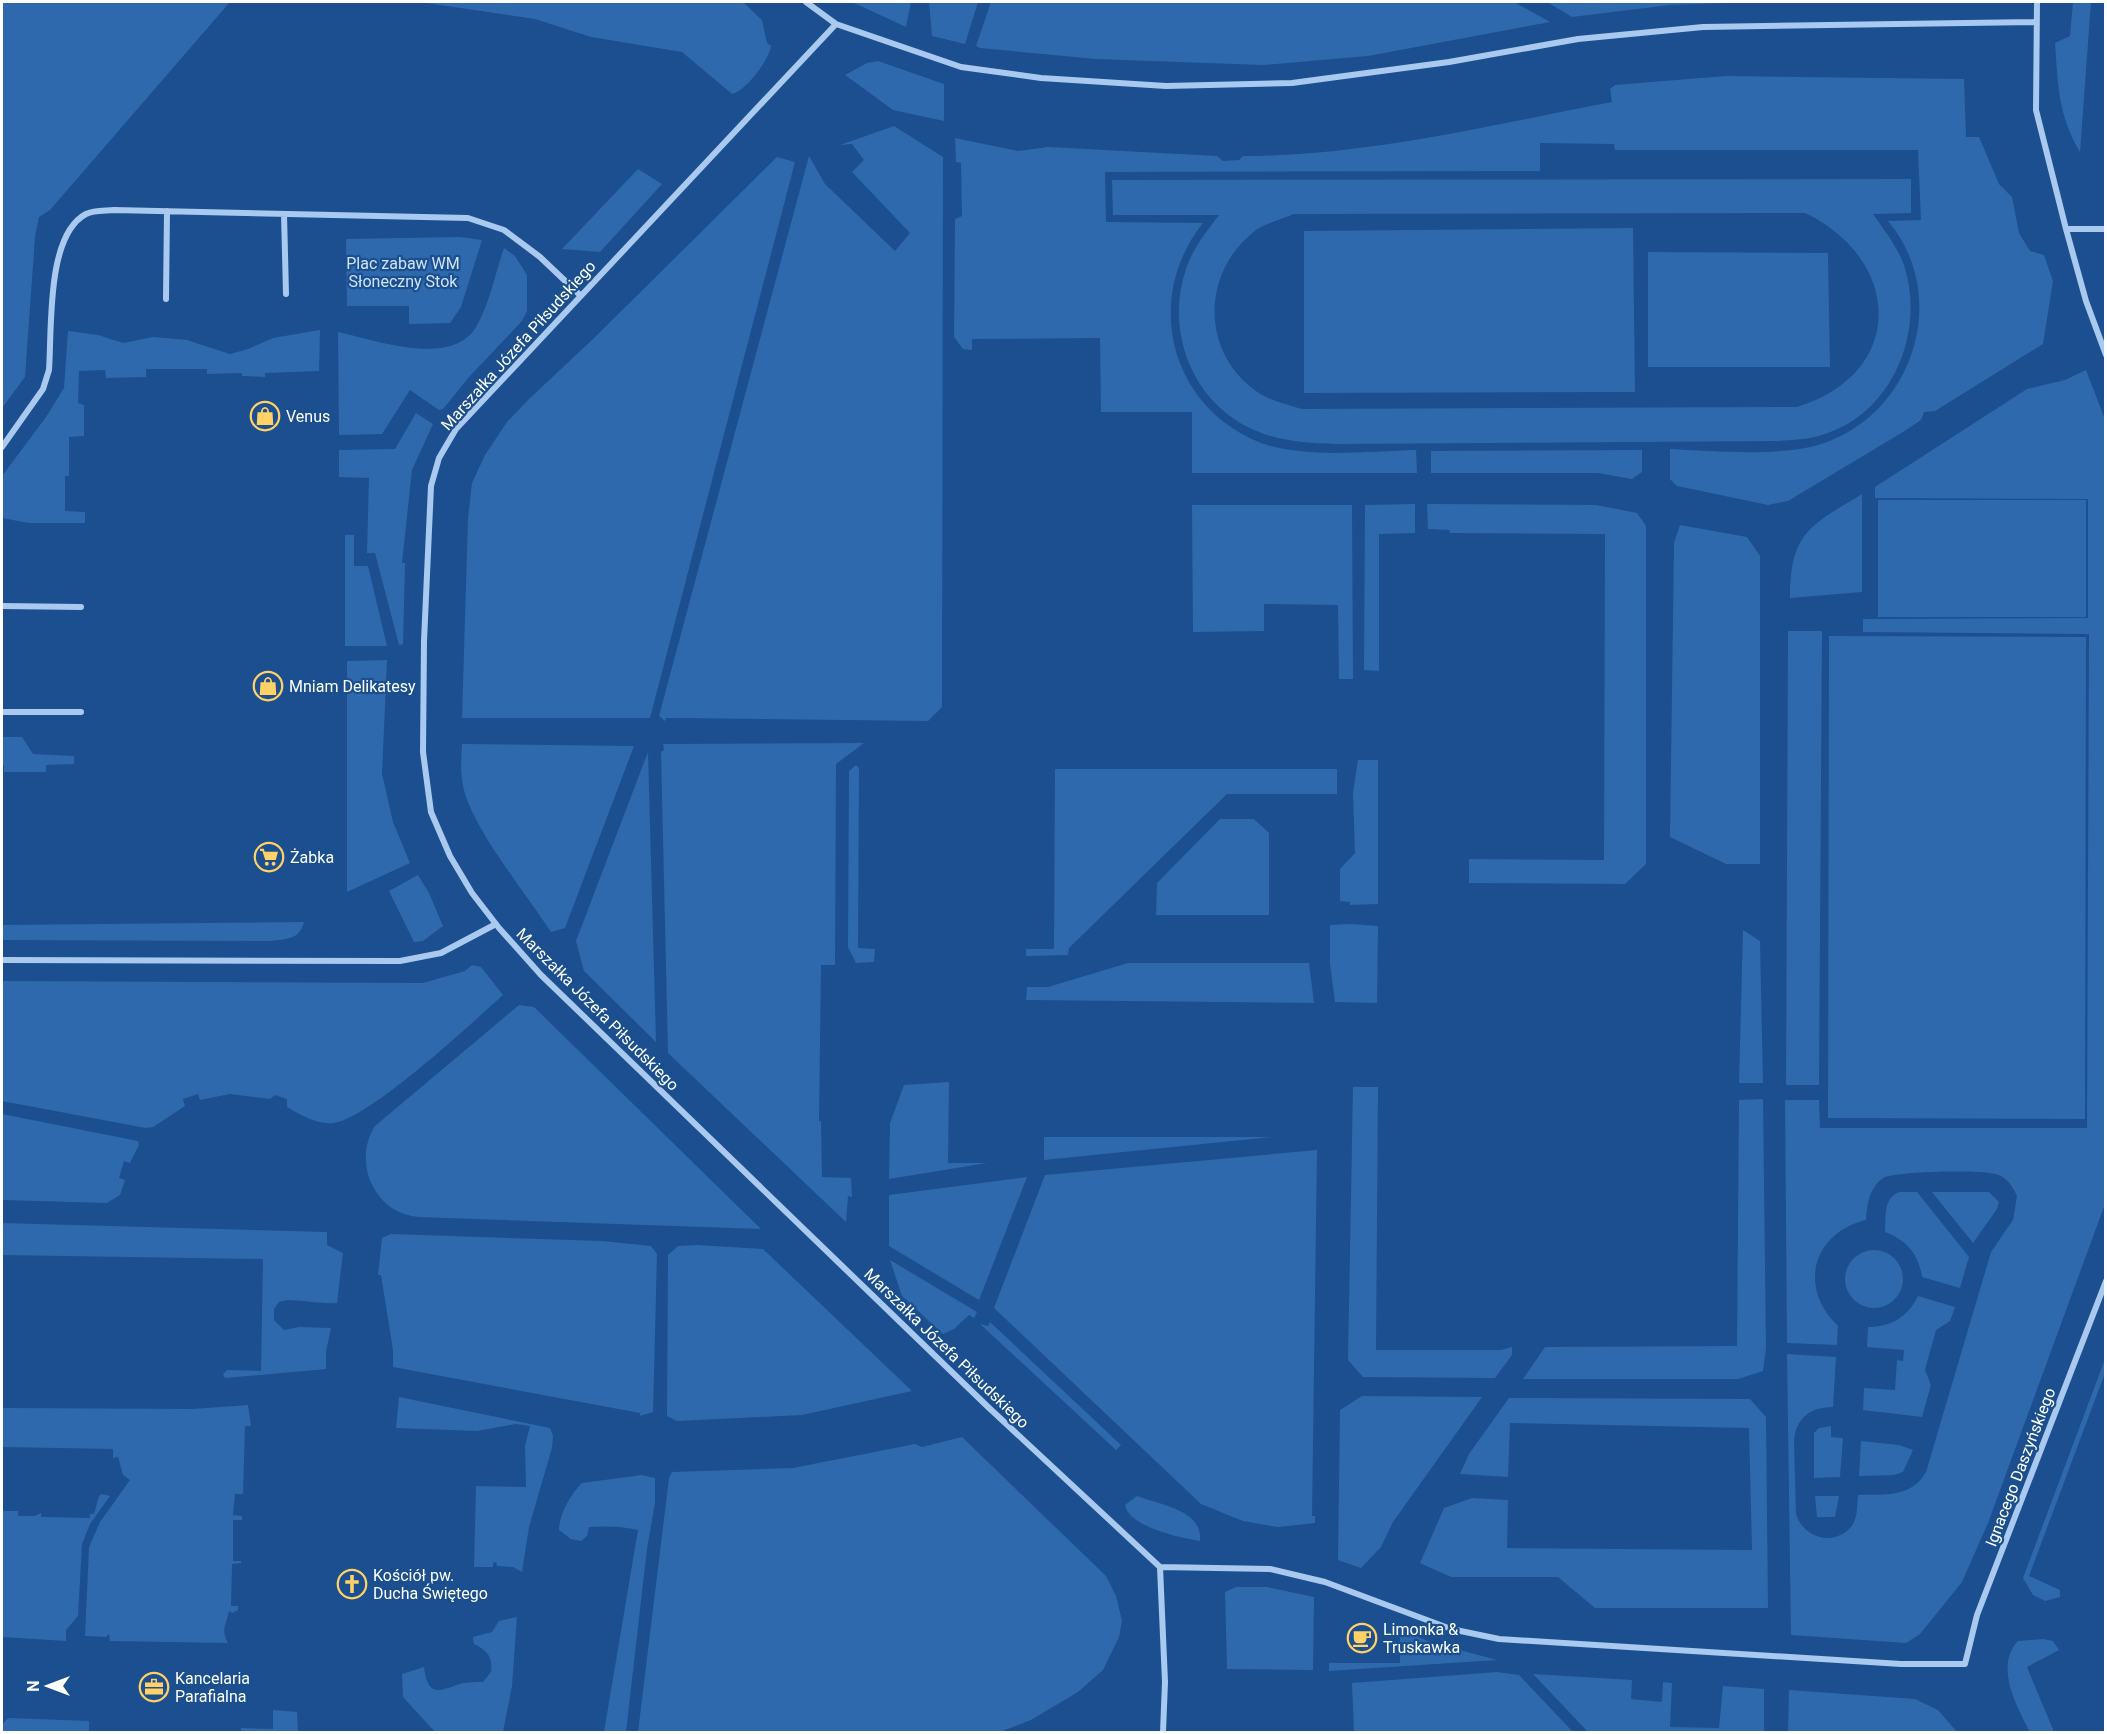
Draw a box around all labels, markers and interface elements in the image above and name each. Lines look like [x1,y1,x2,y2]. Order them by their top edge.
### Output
park label: Plac zabaw WM Słoneczny Stok [346,254,460,291]
street label: Marszałka Józefa Piłsudskiego [437,257,600,434]
shop icon: Venus [249,400,281,432]
place label: Venus [286,407,330,426]
shop icon: Mniam Delikatesy [252,670,284,702]
place label: Mniam Delikatesy [289,677,416,696]
supermarket icon: Żabka [253,841,285,873]
place label: Żabka [290,848,334,867]
street label: Marszałka Józefa Piłsudskiego [513,924,683,1094]
street label: Marszałka Józefa Piłsudskiego [860,1265,1033,1432]
street label: Ignacego Daszyńskiego [1981,1385,2060,1549]
place label: Kościół pw. Ducha Świętego [373,1566,488,1603]
church icon: Kościół pw. Ducha Świętego [336,1568,368,1600]
place label: Limonka & Truskawka [1383,1620,1460,1657]
cafe icon: Limonka & Truskawka [1346,1622,1378,1654]
north arrow [18,1656,78,1716]
place label: Kancelaria Parafialna [175,1669,250,1706]
office icon: Kancelaria Parafialna [138,1671,170,1703]
text: N [24,1680,43,1692]

